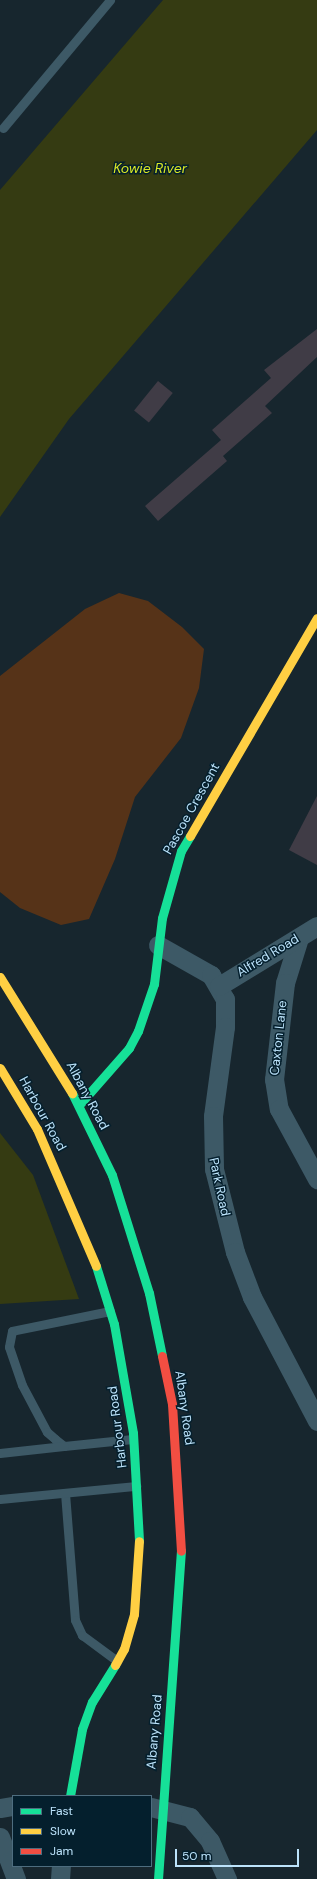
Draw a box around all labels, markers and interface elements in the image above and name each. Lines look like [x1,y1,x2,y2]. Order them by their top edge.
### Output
water label: Kowie River [113,160,187,176]
street label: Pascoe Crescent [160,761,224,857]
street label: Alfred Road [234,931,302,981]
street label: Caxton Lane [267,1000,291,1076]
street label: Albany Road [63,1059,111,1133]
street label: Harbour Road [15,1074,69,1154]
street label: Park Road [205,1156,233,1218]
street label: Albany Road [171,1370,197,1446]
street label: Harbour Road [105,1385,131,1469]
street label: Albany Road [144,1694,166,1770]
legend [12,1795,152,1867]
text: Fast [50,1803,73,1819]
text: Slow [50,1823,76,1839]
scale bar [177,1841,301,1867]
text: Jam [50,1843,73,1859]
text: 50 m [182,1848,211,1864]

